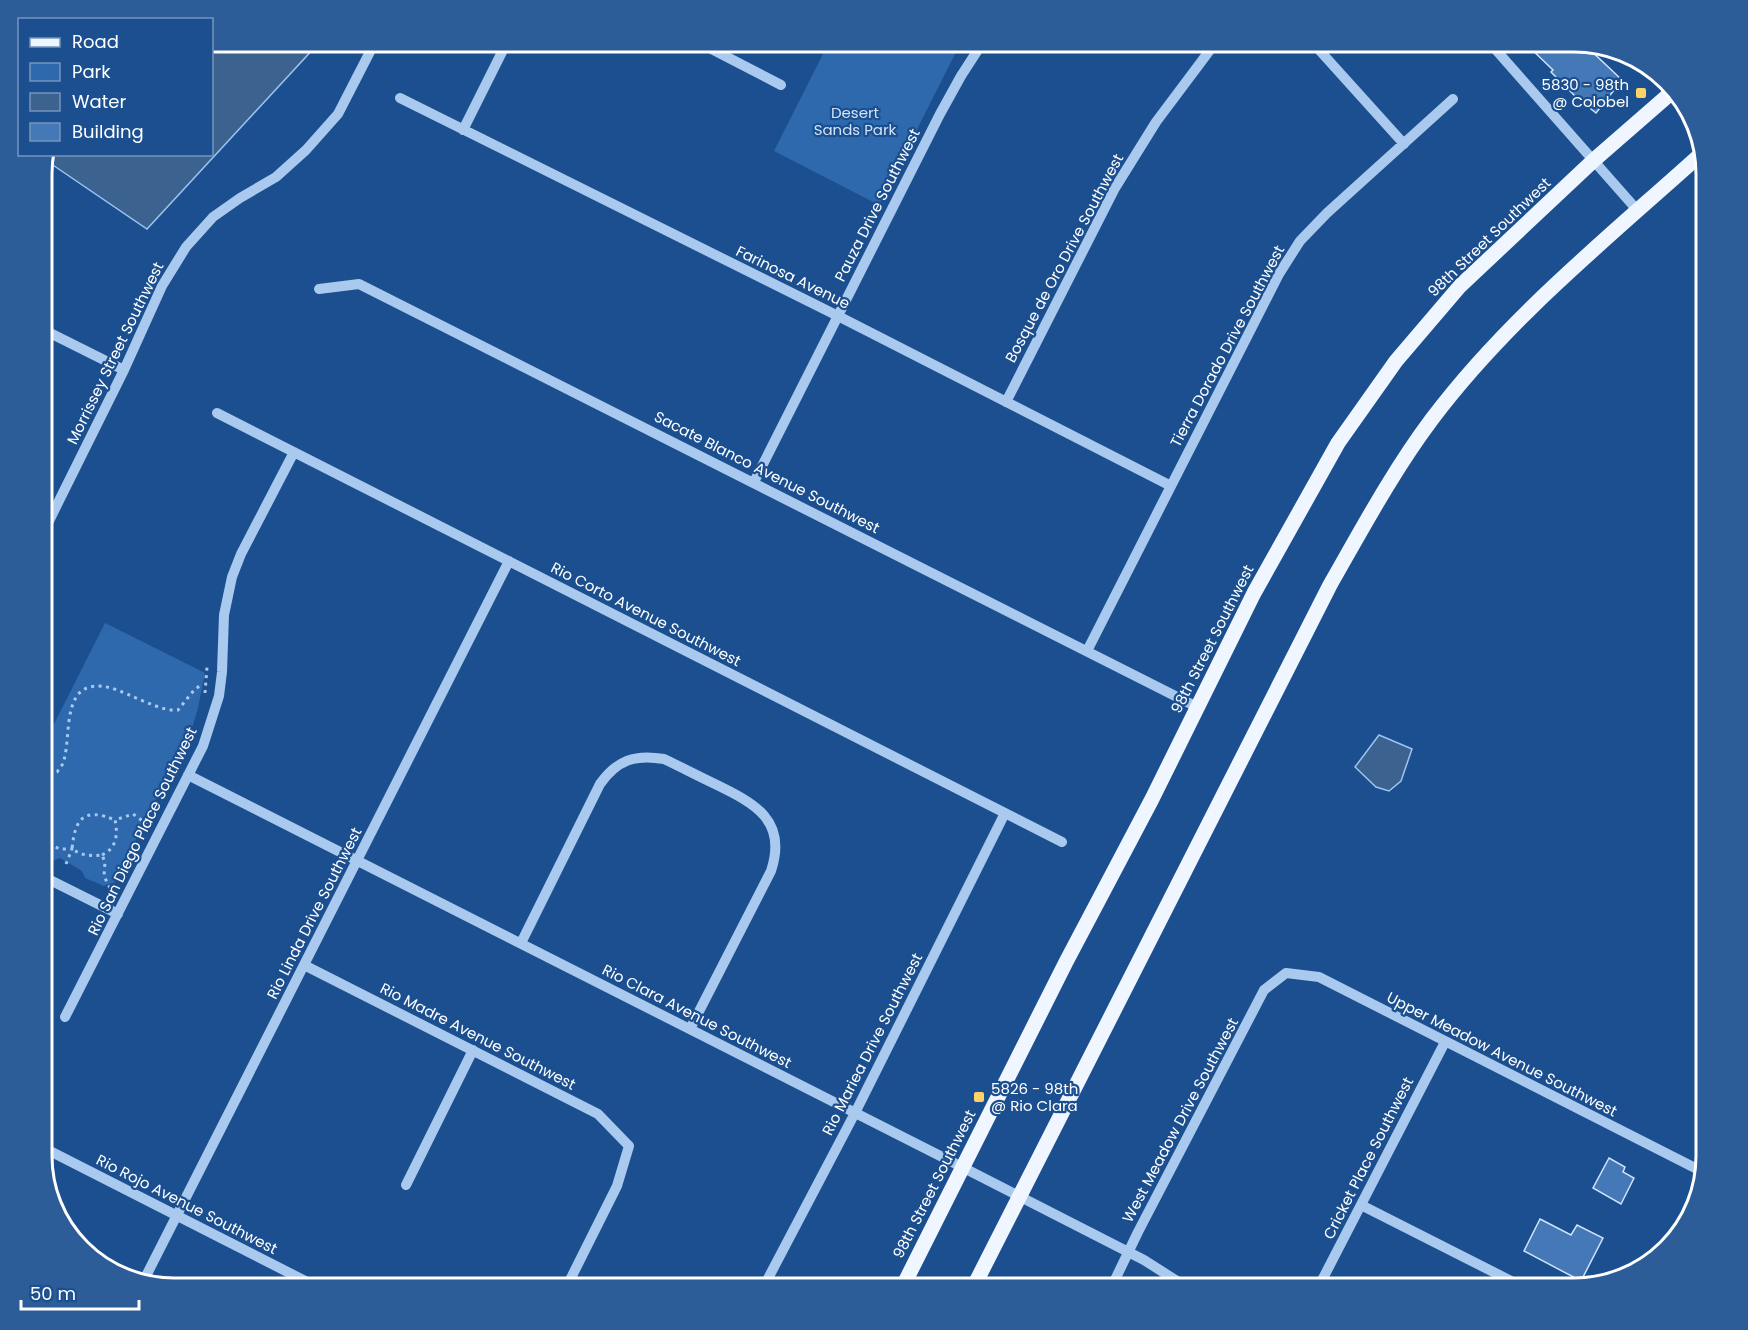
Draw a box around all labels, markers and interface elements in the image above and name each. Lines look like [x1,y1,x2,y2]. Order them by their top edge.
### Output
legend [18,18,213,156]
text: Road [72,29,119,54]
text: Park [72,59,111,84]
place label: 5830 - 98th @ Colobel [1542,74,1629,112]
marker: 5830 - 98th @ Colobel [1634,86,1648,100]
text: Water [72,89,126,114]
park label: Desert Sands Park [814,102,897,140]
text: Building [72,119,144,144]
street label: Pauza Drive Southwest [829,125,925,285]
street label: Bosque de Oro Drive Southwest [1000,150,1128,366]
street label: 98th Street Southwest [1423,173,1555,301]
street label: Farinosa Avenue [732,240,854,314]
street label: Tierra Dorado Drive Southwest [1165,241,1289,451]
street label: Morrissey Street Southwest [62,258,168,448]
street label: Sacate Blanco Avenue Southwest [651,406,883,538]
street label: Rio Corto Avenue Southwest [547,557,745,671]
street label: 98th Street Southwest [1165,561,1259,717]
street label: Rio San Diego Place Southwest [82,723,202,939]
street label: Rio Linda Drive Southwest [262,824,366,1002]
street label: Rio Mariea Drive Southwest [817,949,927,1139]
street label: Rio Clara Avenue Southwest [599,959,795,1073]
street label: Rio Madre Avenue Southwest [377,977,579,1095]
street label: Upper Meadow Avenue Southwest [1383,987,1621,1121]
street label: West Meadow Drive Southwest [1117,1014,1243,1226]
street label: Cricket Place Southwest [1318,1073,1418,1243]
place label: 5826 - 98th @ Rio Clara [991,1078,1078,1116]
marker: 5826 - 98th @ Rio Clara [972,1090,986,1104]
street label: 98th Street Southwest [887,1106,981,1262]
street label: Rio Rojo Avenue Southwest [93,1149,281,1259]
scale bar [21,1273,140,1311]
text: 50 m [30,1281,76,1306]

